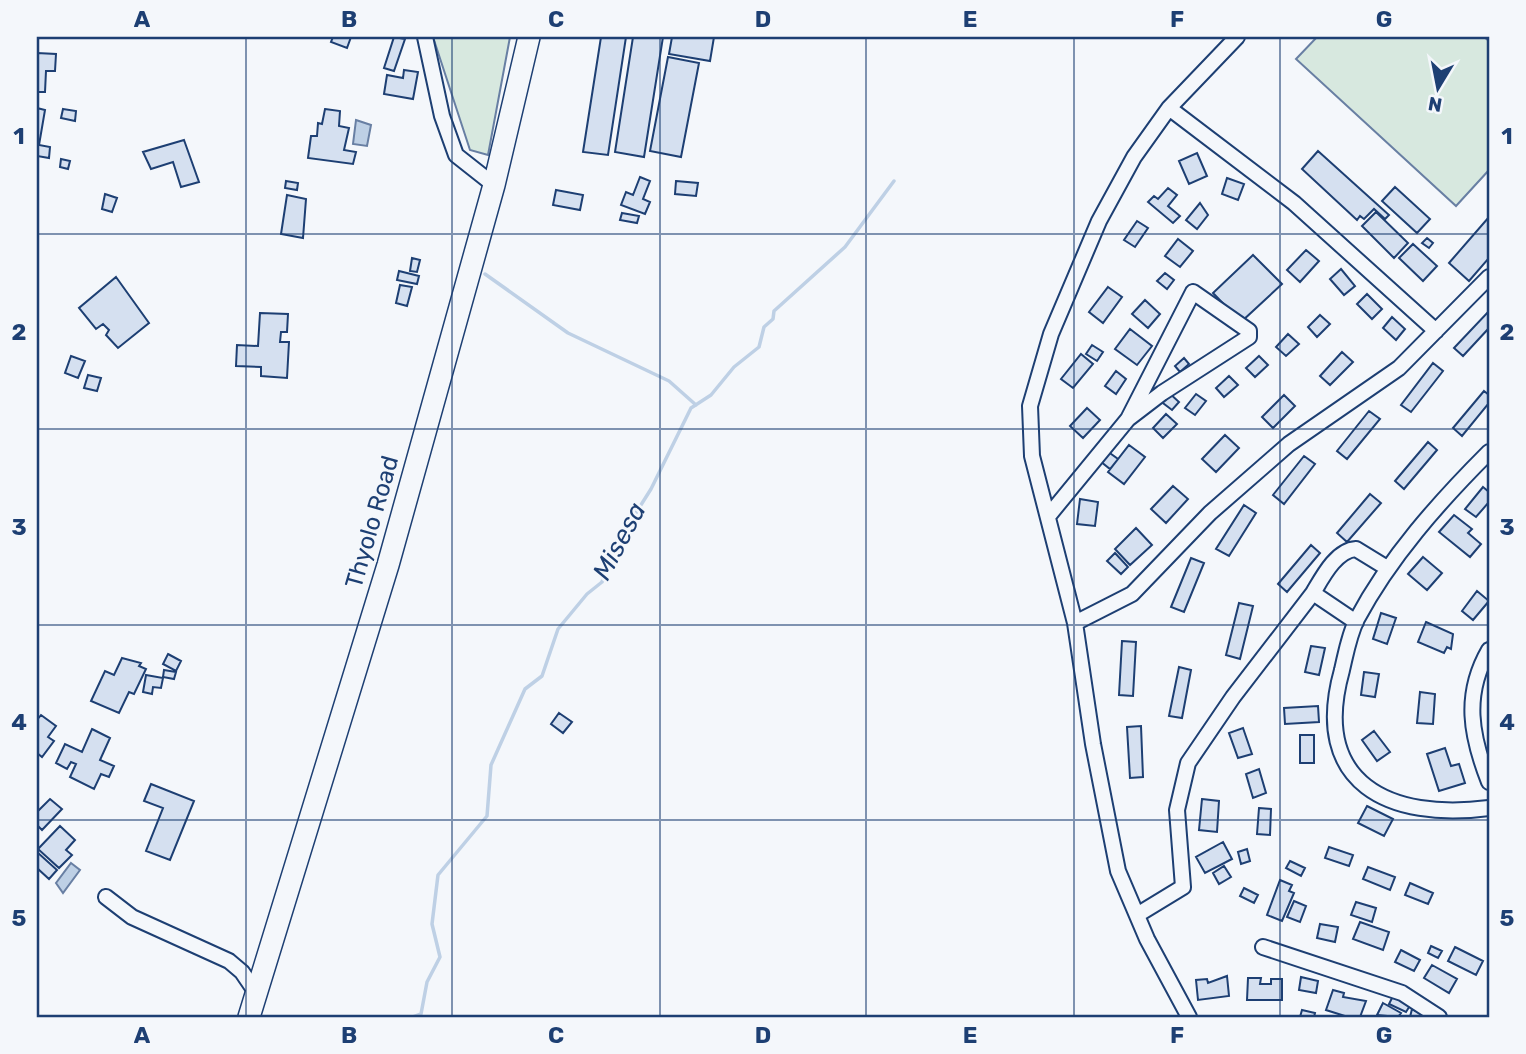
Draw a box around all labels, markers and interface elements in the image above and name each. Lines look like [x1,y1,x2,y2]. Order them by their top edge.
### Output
text: A [134,5,151,33]
text: B [341,5,357,33]
text: C [548,5,564,33]
text: D [755,5,771,33]
text: E [963,5,977,33]
text: F [1170,5,1184,33]
text: G [1376,5,1392,33]
north arrow [1404,52,1474,122]
text: N [1426,92,1444,117]
text: 1 [13,122,25,150]
text: 1 [1501,122,1513,150]
text: 2 [12,318,26,346]
text: 2 [1500,318,1514,346]
street label: Thyolo Road [340,452,404,592]
water label: Misesa [586,497,653,585]
text: 3 [11,513,27,541]
text: 3 [1499,513,1515,541]
text: 4 [11,708,27,736]
text: 4 [1499,708,1515,736]
text: 5 [12,904,27,932]
text: 5 [1500,904,1515,932]
text: A [134,1021,151,1049]
text: B [341,1021,357,1049]
text: C [548,1021,564,1049]
text: D [755,1021,771,1049]
text: E [963,1021,977,1049]
text: F [1170,1021,1184,1049]
text: G [1376,1021,1392,1049]

